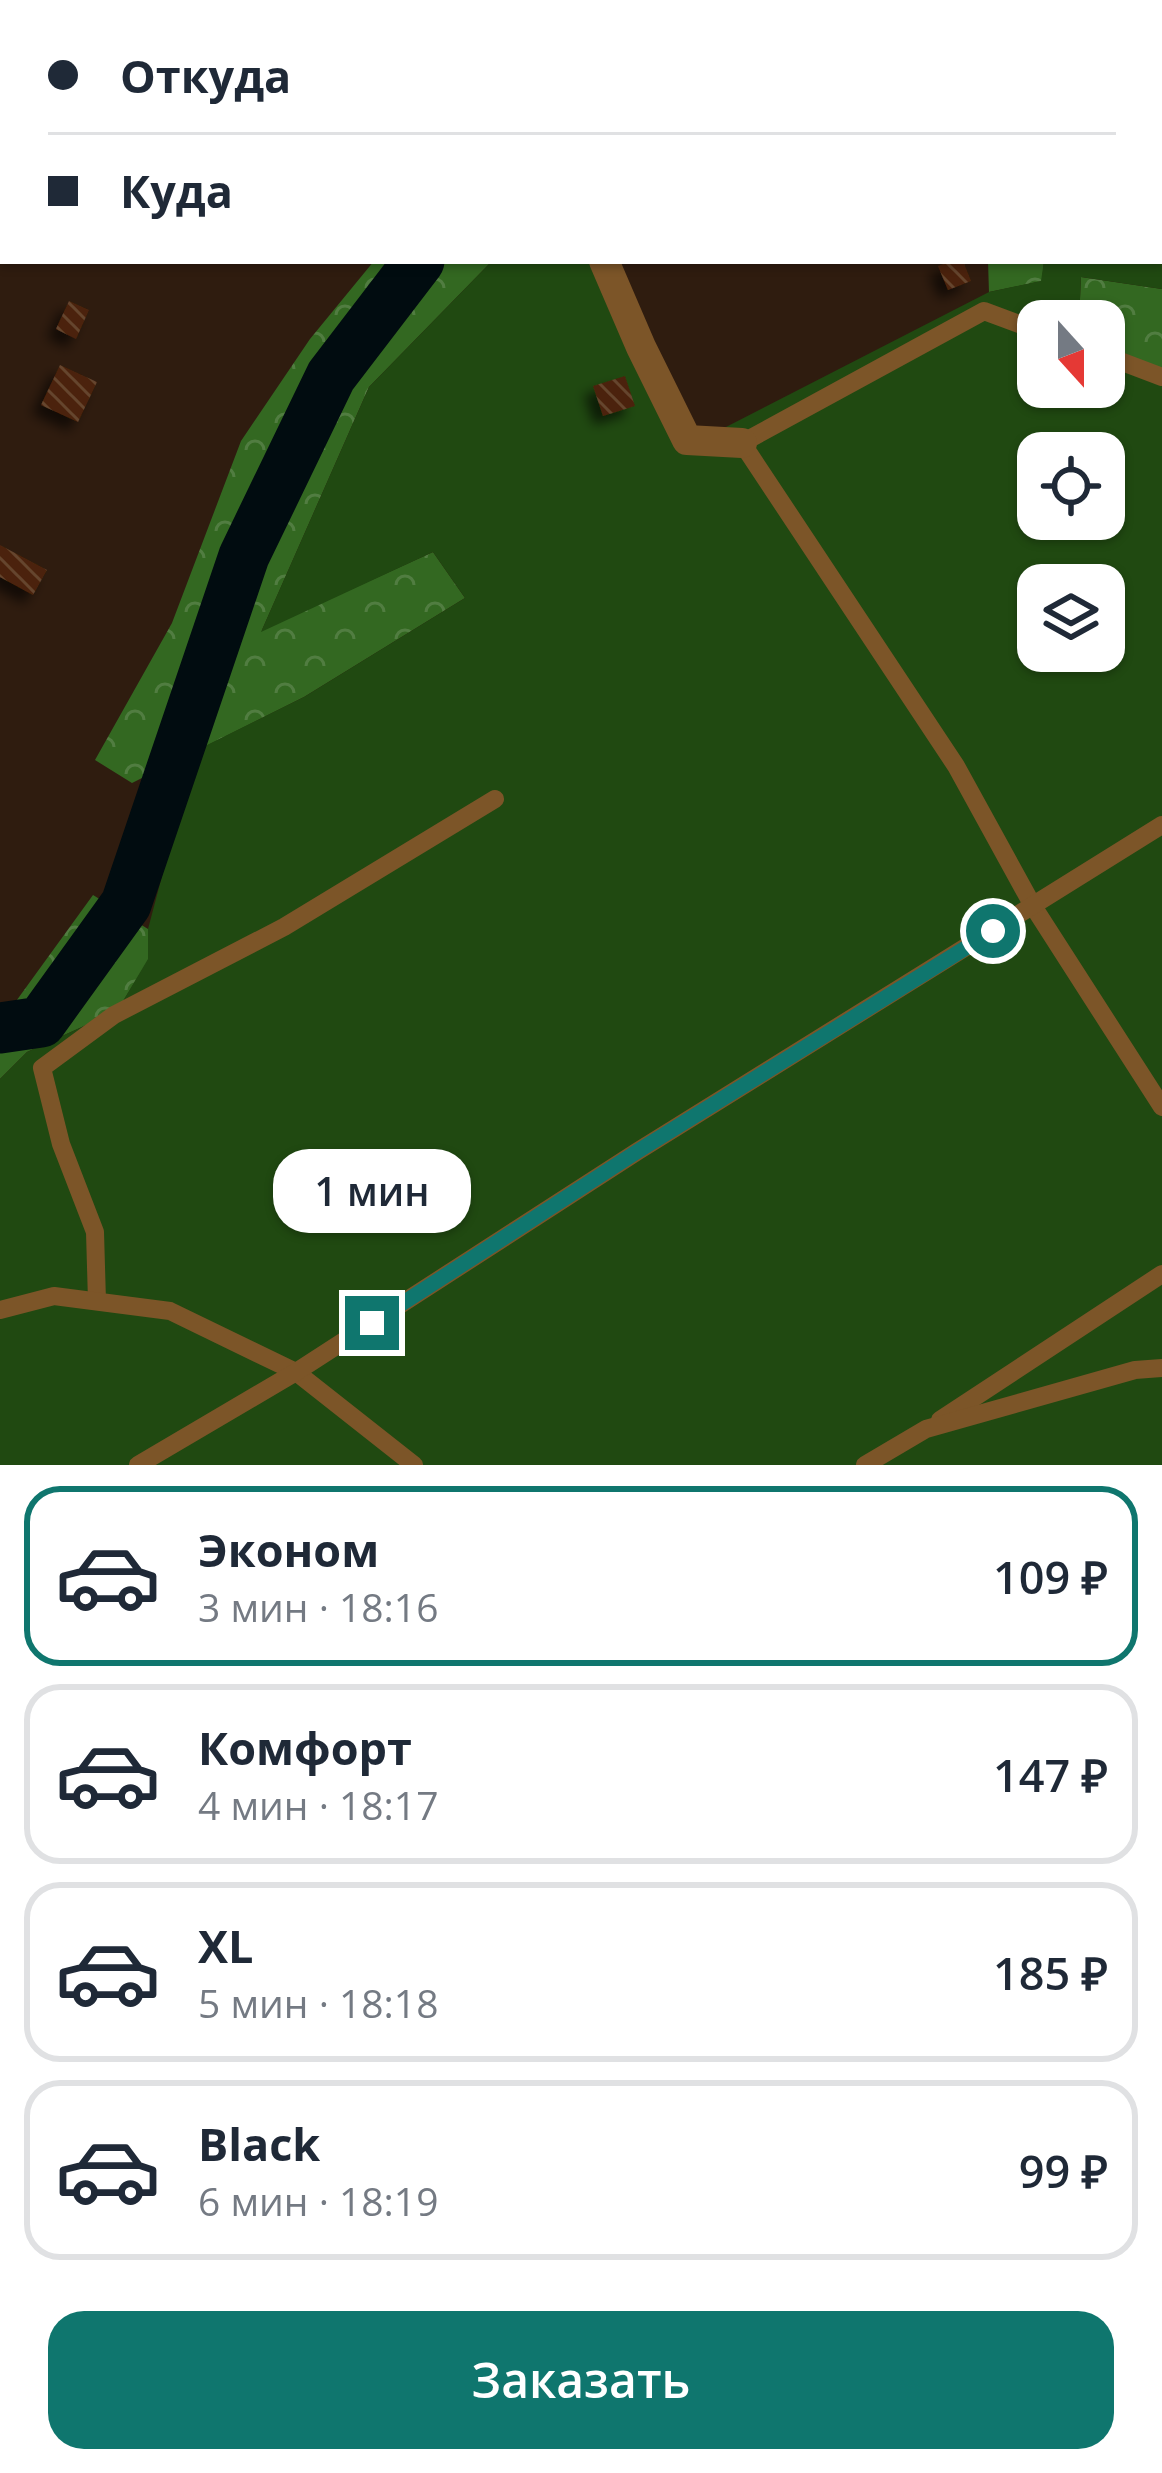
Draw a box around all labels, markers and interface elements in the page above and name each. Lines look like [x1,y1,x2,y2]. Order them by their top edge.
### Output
text: Откуда [120,45,291,106]
text: Куда [120,160,233,221]
north arrow [1017,300,1125,408]
map controls [1017,300,1125,672]
button: locate [1017,432,1125,540]
button: layers [1017,564,1125,672]
route start [966,904,1020,958]
callout: 1 мин [273,1149,471,1233]
text: 1 мин [315,1164,429,1217]
route end [345,1296,399,1350]
text: Эконом [198,1519,379,1580]
icon: car [54,1522,162,1630]
text: 109 ₽ [993,1546,1108,1607]
text: 3 мин · 18:16 [198,1580,438,1633]
text: Комфорт [198,1717,412,1778]
icon: car [54,1720,162,1828]
text: 147 ₽ [993,1744,1108,1805]
text: 4 мин · 18:17 [198,1778,438,1831]
text: XL [198,1915,253,1976]
icon: car [54,1918,162,2026]
text: 185 ₽ [993,1942,1108,2003]
text: 5 мин · 18:18 [198,1976,438,2029]
text: Black [198,2113,320,2174]
icon: car [54,2116,162,2224]
text: 99 ₽ [1019,2140,1108,2201]
text: 6 мин · 18:19 [198,2174,438,2227]
button: Заказать [48,2311,1114,2449]

